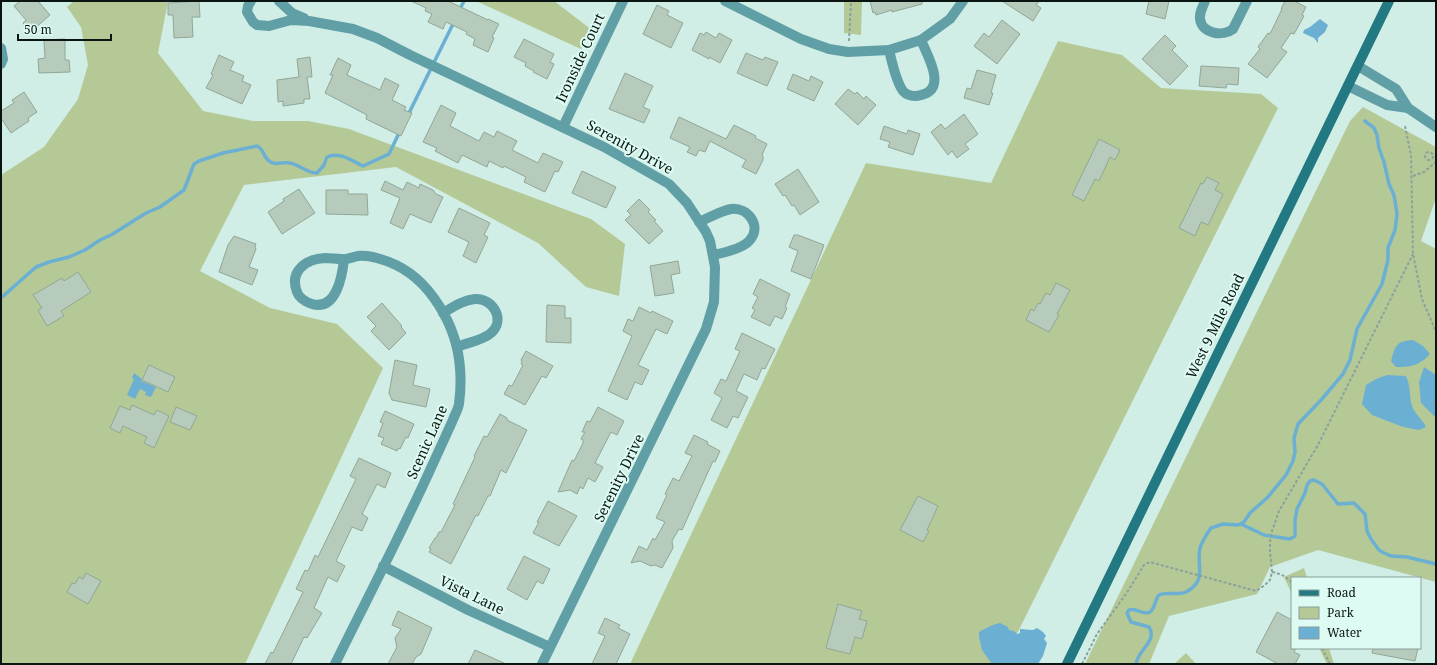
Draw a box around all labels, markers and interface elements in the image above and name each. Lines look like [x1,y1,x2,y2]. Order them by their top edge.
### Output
street label: Ironside Court [551,10,609,106]
scale bar [18,16,111,42]
text: 50 m [24,21,52,38]
street label: Serenity Drive [584,115,677,178]
street label: West 9 Mile Road [1181,270,1248,381]
street label: Scenic Lane [402,402,451,482]
street label: Serenity Drive [589,430,648,525]
street label: Vista Lane [437,571,508,618]
legend [1291,577,1421,649]
text: Road [1327,584,1357,601]
text: Park [1327,604,1355,621]
text: Water [1327,624,1362,641]

